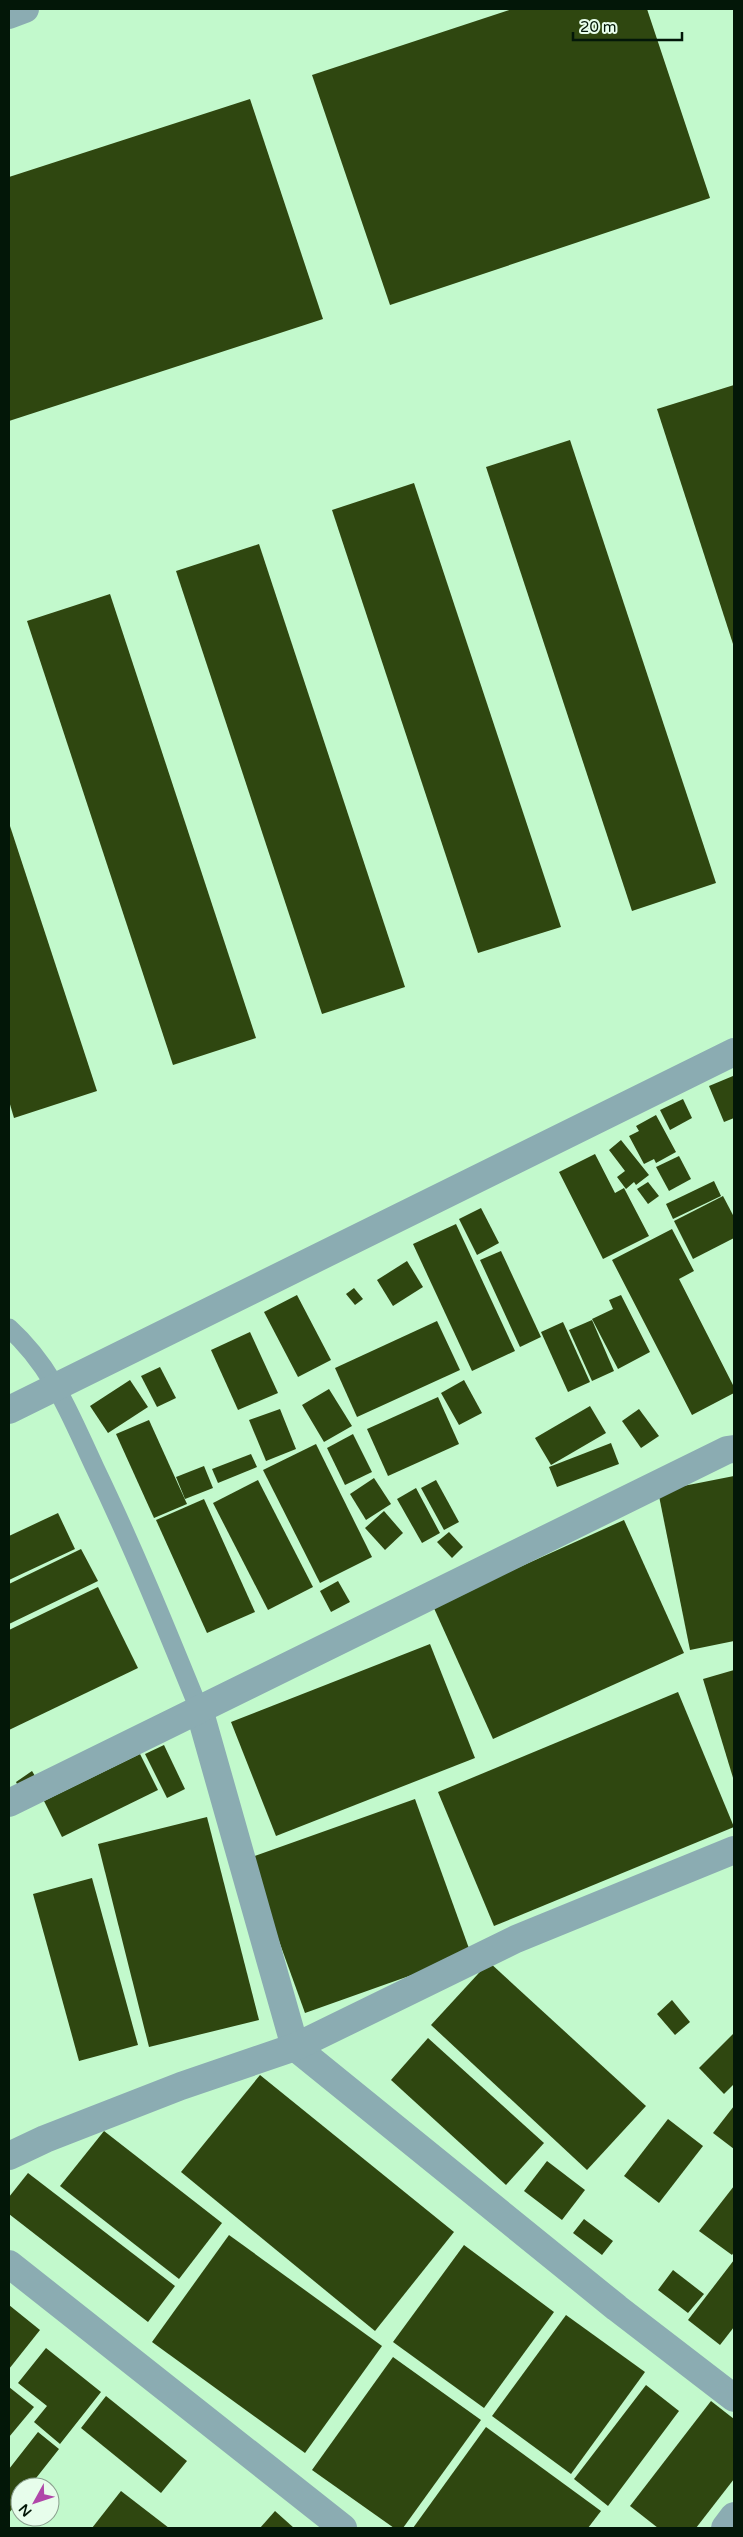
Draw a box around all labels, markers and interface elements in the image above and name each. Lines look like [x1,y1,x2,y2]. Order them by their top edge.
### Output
scale bar [573,10,682,42]
text: 20 m [580,18,617,36]
north arrow [10,2477,60,2527]
text: N [15,2500,36,2520]

